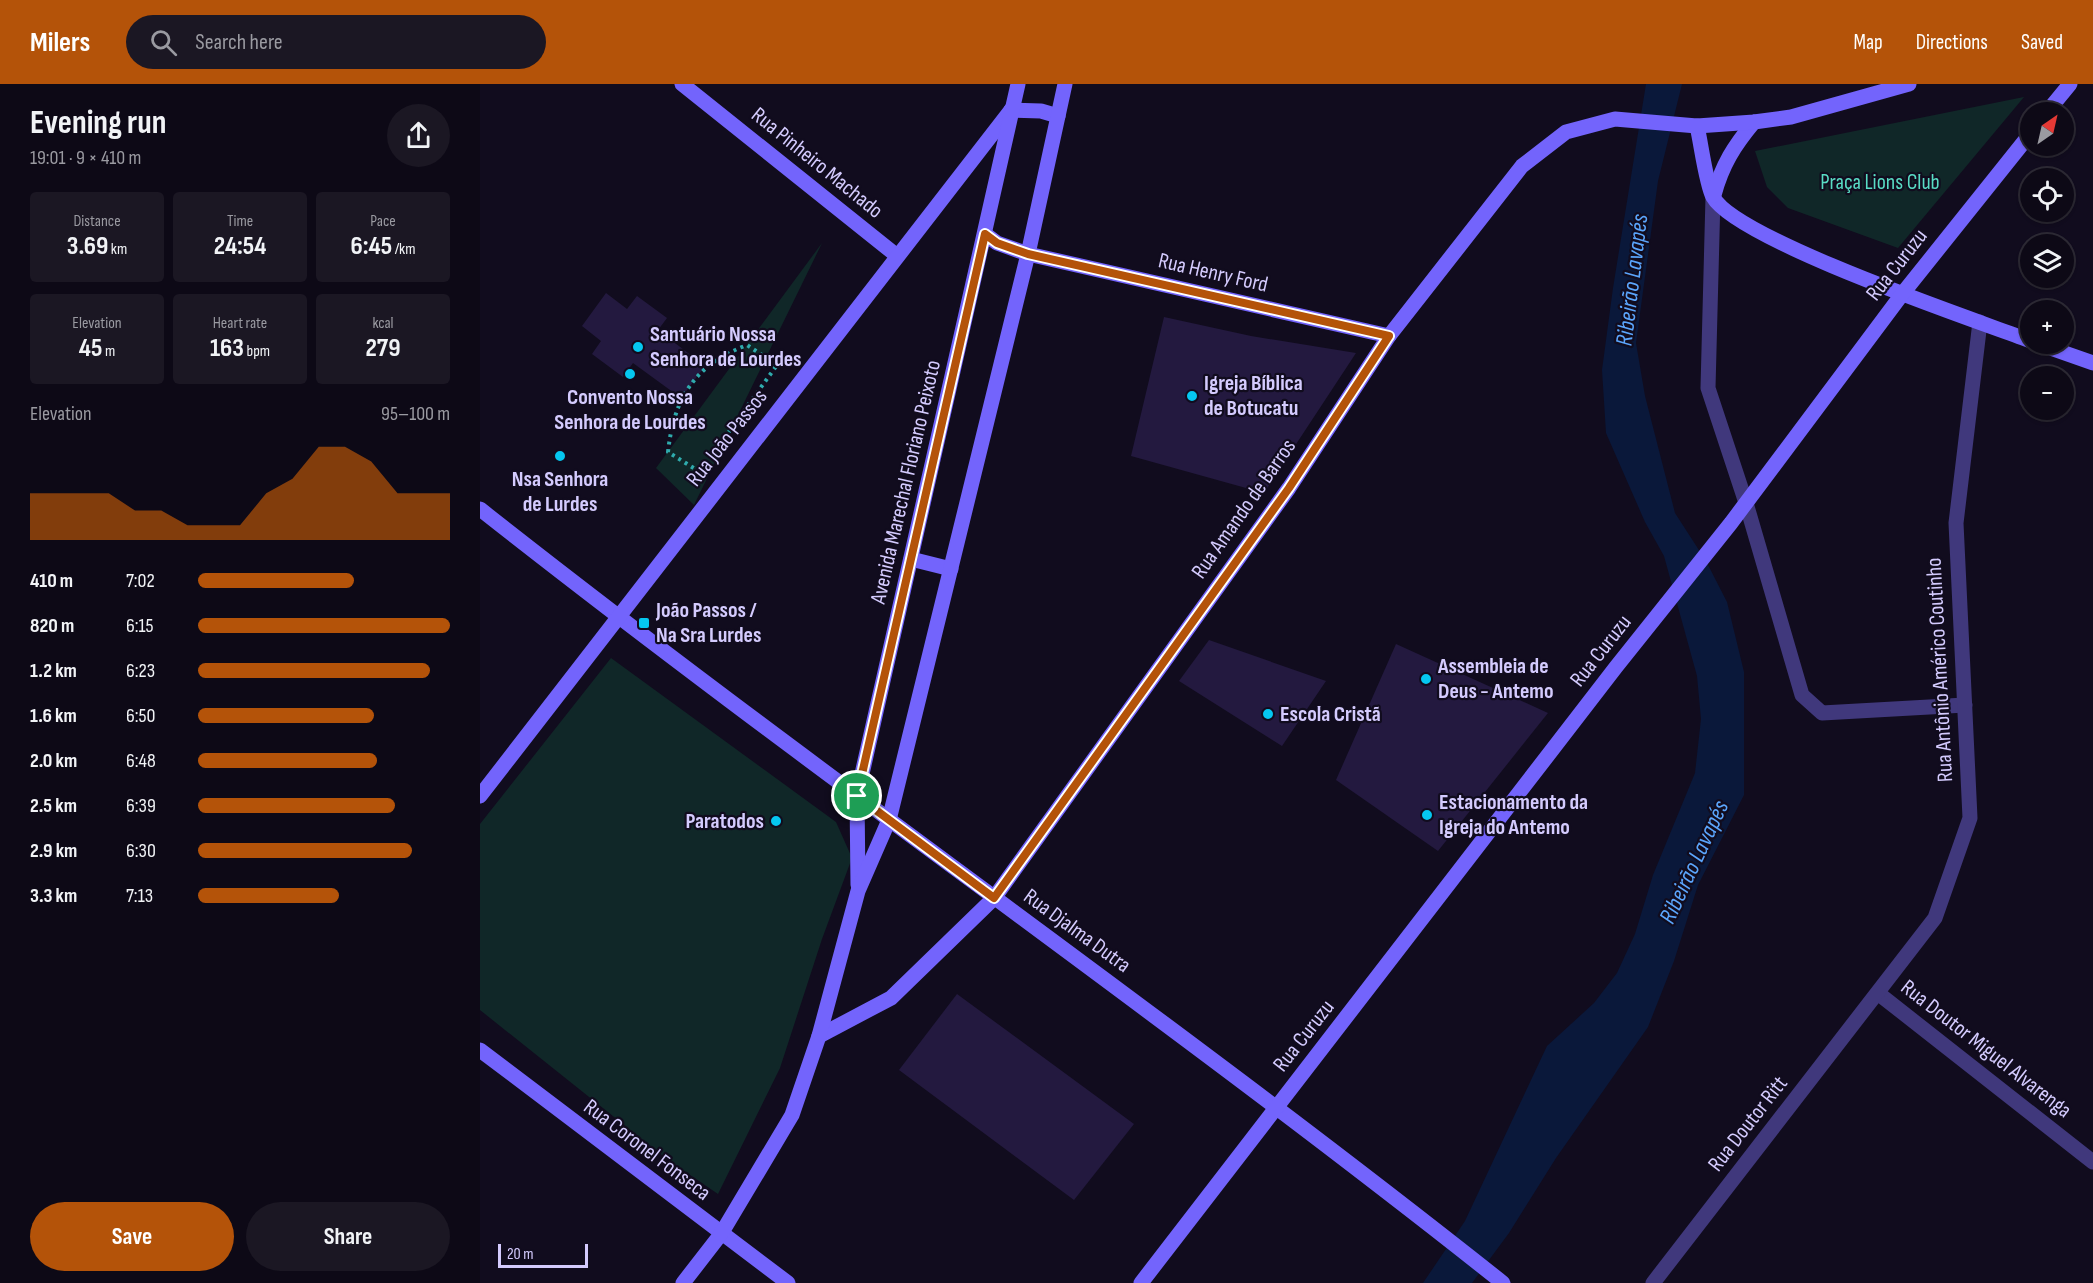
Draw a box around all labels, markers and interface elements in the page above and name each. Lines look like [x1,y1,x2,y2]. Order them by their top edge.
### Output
search box [126,15,546,69]
text: Milers [30,26,90,59]
icon: search [147,26,180,59]
text: Search here [195,29,283,56]
text: Map [1853,30,1883,55]
text: Directions [1916,30,1988,55]
text: Saved [2021,30,2063,55]
street label: Rua Pinheiro Machado [746,102,888,224]
north arrow [2020,102,2074,156]
map controls [2020,102,2074,420]
text: Evening run [30,103,166,143]
button: share [387,104,450,167]
text: 19:01 · 9 × 410 m [30,146,141,170]
button: locate [2020,168,2074,222]
park label: Praça Lions Club [1820,169,1940,196]
text: Distance [73,212,121,231]
text: Time [227,212,253,231]
text: Pace [370,212,396,231]
water label: Ribeirão Lavapés [1610,212,1655,348]
street label: Rua Curuzu [1861,224,1933,306]
text: 3.69 [67,231,108,262]
text: 24:54 [214,231,266,262]
text: 6:45 [351,231,392,262]
button: layers [2020,234,2074,288]
text: km [108,240,127,259]
text: /km [392,240,415,259]
street label: Rua Henry Ford [1156,247,1270,299]
button: + [2020,300,2074,354]
text: Elevation [72,314,122,333]
text: Heart rate [213,314,267,333]
text: kcal [372,314,394,333]
place label: Santuário Nossa Senhora de Lourdes [650,321,802,373]
text: 45 [79,333,102,364]
text: 163 [210,333,244,364]
text: 279 [365,333,401,364]
marker: Santuário Nossa Senhora de Lourdes [631,340,645,354]
text: m [102,342,115,361]
text: bpm [244,342,270,361]
street label: Avenida Marechal Floriano Peixoto [865,358,947,607]
button: − [2020,366,2074,420]
marker: Convento Nossa Senhora de Lourdes [623,367,637,381]
place label: Igreja Bíblica de Botucatu [1204,370,1303,422]
place label: Convento Nossa Senhora de Lourdes [554,384,706,436]
street label: Rua João Passos [681,384,773,492]
marker: Igreja Bíblica de Botucatu [1185,389,1199,403]
text: Elevation [30,402,92,426]
text: 95–100 m [381,402,450,426]
street label: Rua Amando de Barros [1186,434,1302,584]
marker: Nsa Senhora de Lurdes [553,449,567,463]
place label: Nsa Senhora de Lurdes [512,466,608,518]
street label: Rua Antônio Américo Coutinho [1921,557,1959,783]
text: 410 m [30,569,73,593]
text: 7:02 [126,569,155,593]
place label: João Passos / Na Sra Lurdes [655,597,761,649]
street label: Rua Curuzu [1565,610,1637,692]
text: 820 m [30,614,74,638]
text: 6:15 [126,614,154,638]
marker: João Passos / Na Sra Lurdes [637,616,651,630]
place label: Assembleia de Deus - Antemo [1437,653,1554,705]
text: 1.2 km [30,659,77,683]
text: 6:23 [126,659,155,683]
marker: Assembleia de Deus - Antemo [1419,672,1433,686]
place label: Escola Cristã [1280,701,1381,728]
text: 1.6 km [30,704,77,728]
text: 6:50 [126,704,155,728]
marker: Escola Cristã [1261,707,1275,721]
text: 2.0 km [30,749,77,773]
text: 6:48 [126,749,156,773]
pin [831,770,882,821]
icon: arrive [840,779,873,812]
place label: Estacionamento da Igreja do Antemo [1439,789,1588,841]
text: 2.5 km [30,794,77,818]
text: 6:39 [126,794,156,818]
water label: Ribeirão Lavapés [1653,795,1735,928]
place label: Paratodos [685,808,764,835]
marker: Estacionamento da Igreja do Antemo [1420,808,1434,822]
marker: Paratodos [769,814,783,828]
text: 2.9 km [30,839,77,863]
text: 6:30 [126,839,156,863]
street label: Rua Djalma Dutra [1018,883,1136,979]
text: 3.3 km [30,884,77,908]
text: 7:13 [126,884,153,908]
street label: Rua Doutor Miguel Alvarenga [1895,974,2077,1124]
street label: Rua Curuzu [1268,995,1340,1077]
street label: Rua Doutor Ritt [1702,1071,1794,1177]
street label: Rua Coronel Fonseca [578,1093,716,1207]
button: Save [30,1202,234,1271]
button: Share [246,1202,450,1271]
scale bar [498,1241,588,1268]
text: 20 m [507,1245,534,1264]

